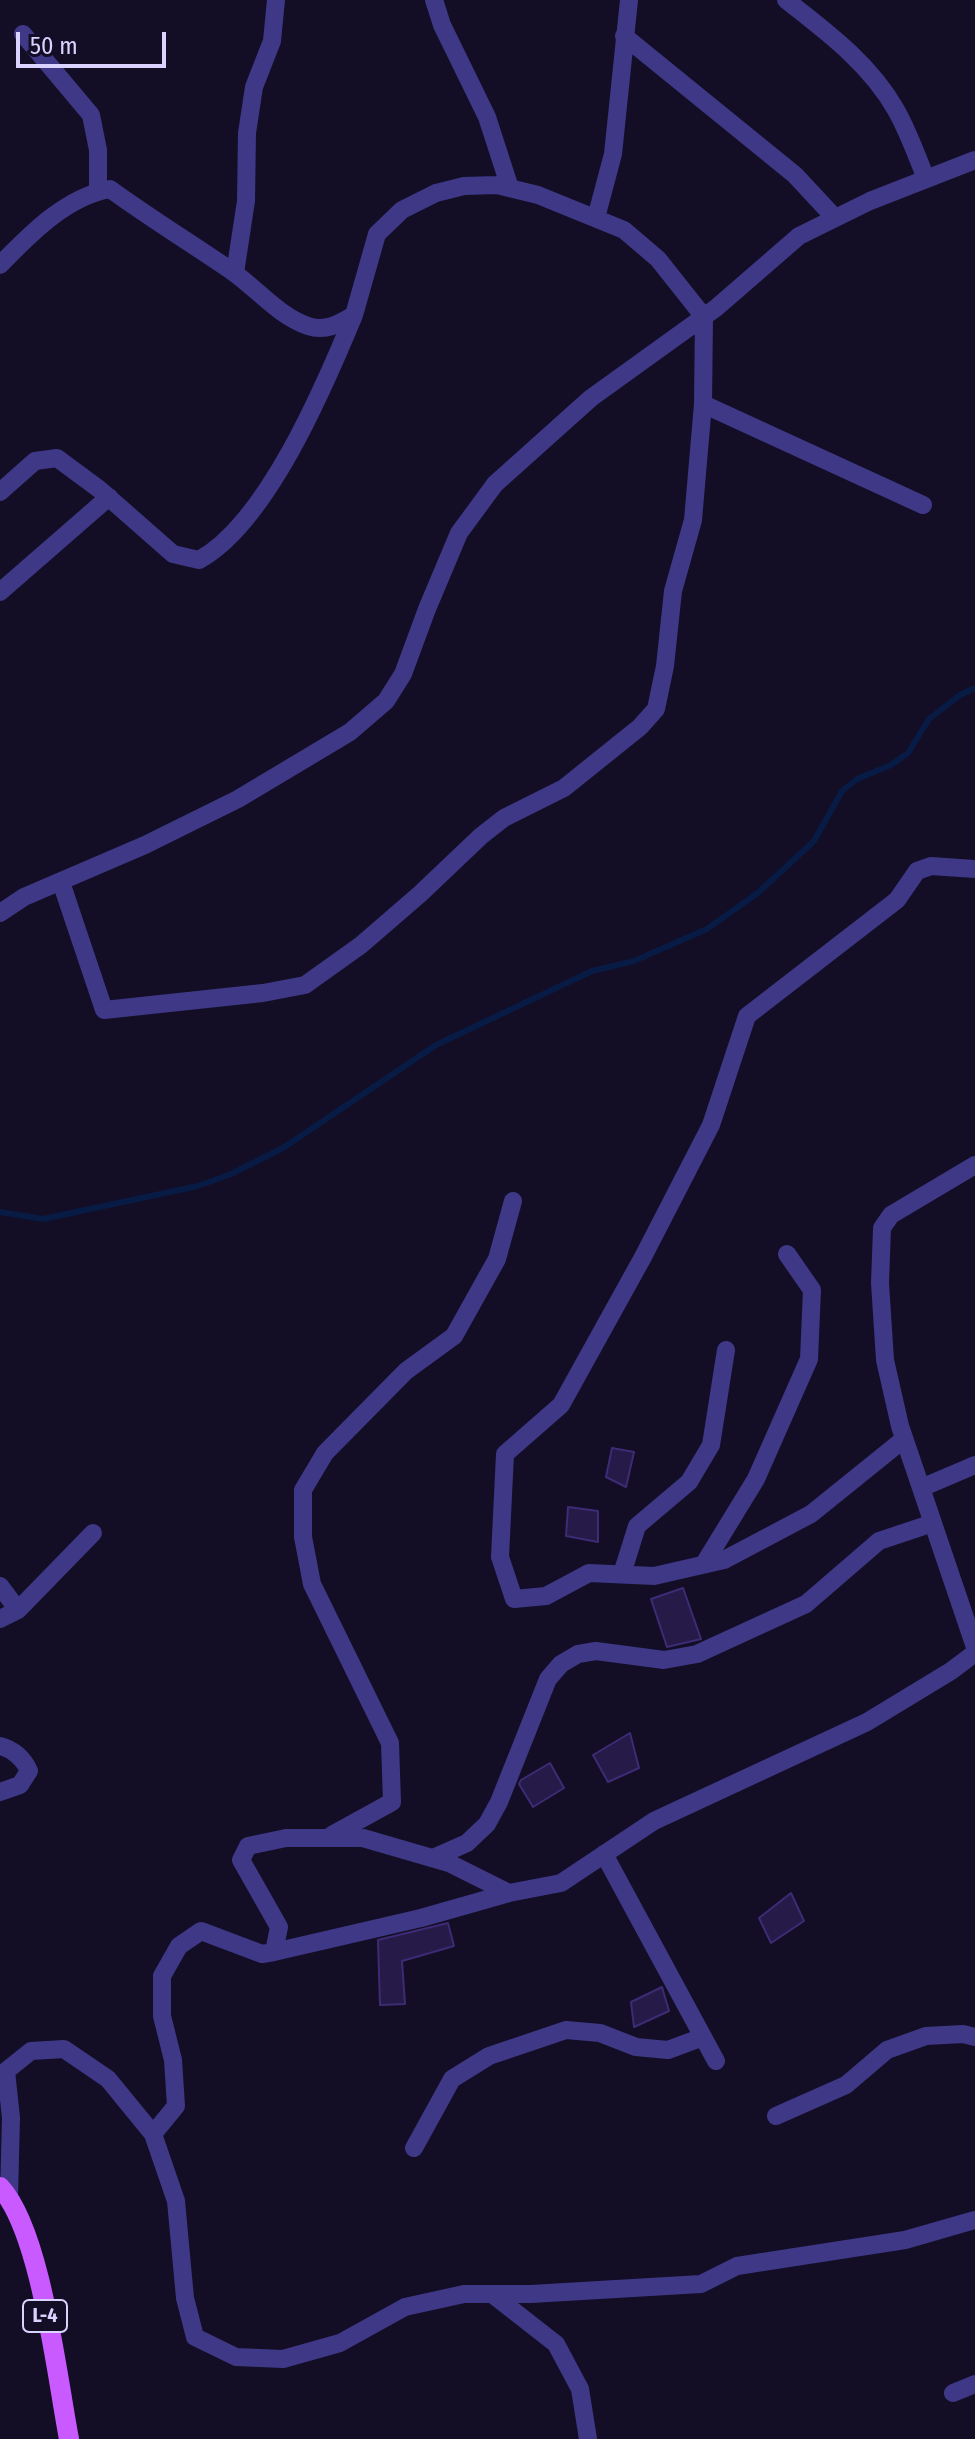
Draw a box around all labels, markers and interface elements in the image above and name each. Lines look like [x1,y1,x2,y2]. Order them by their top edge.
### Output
scale bar [20,16,170,66]
text: 50 m [30,32,78,60]
road number: L-4 [23,2300,67,2332]

